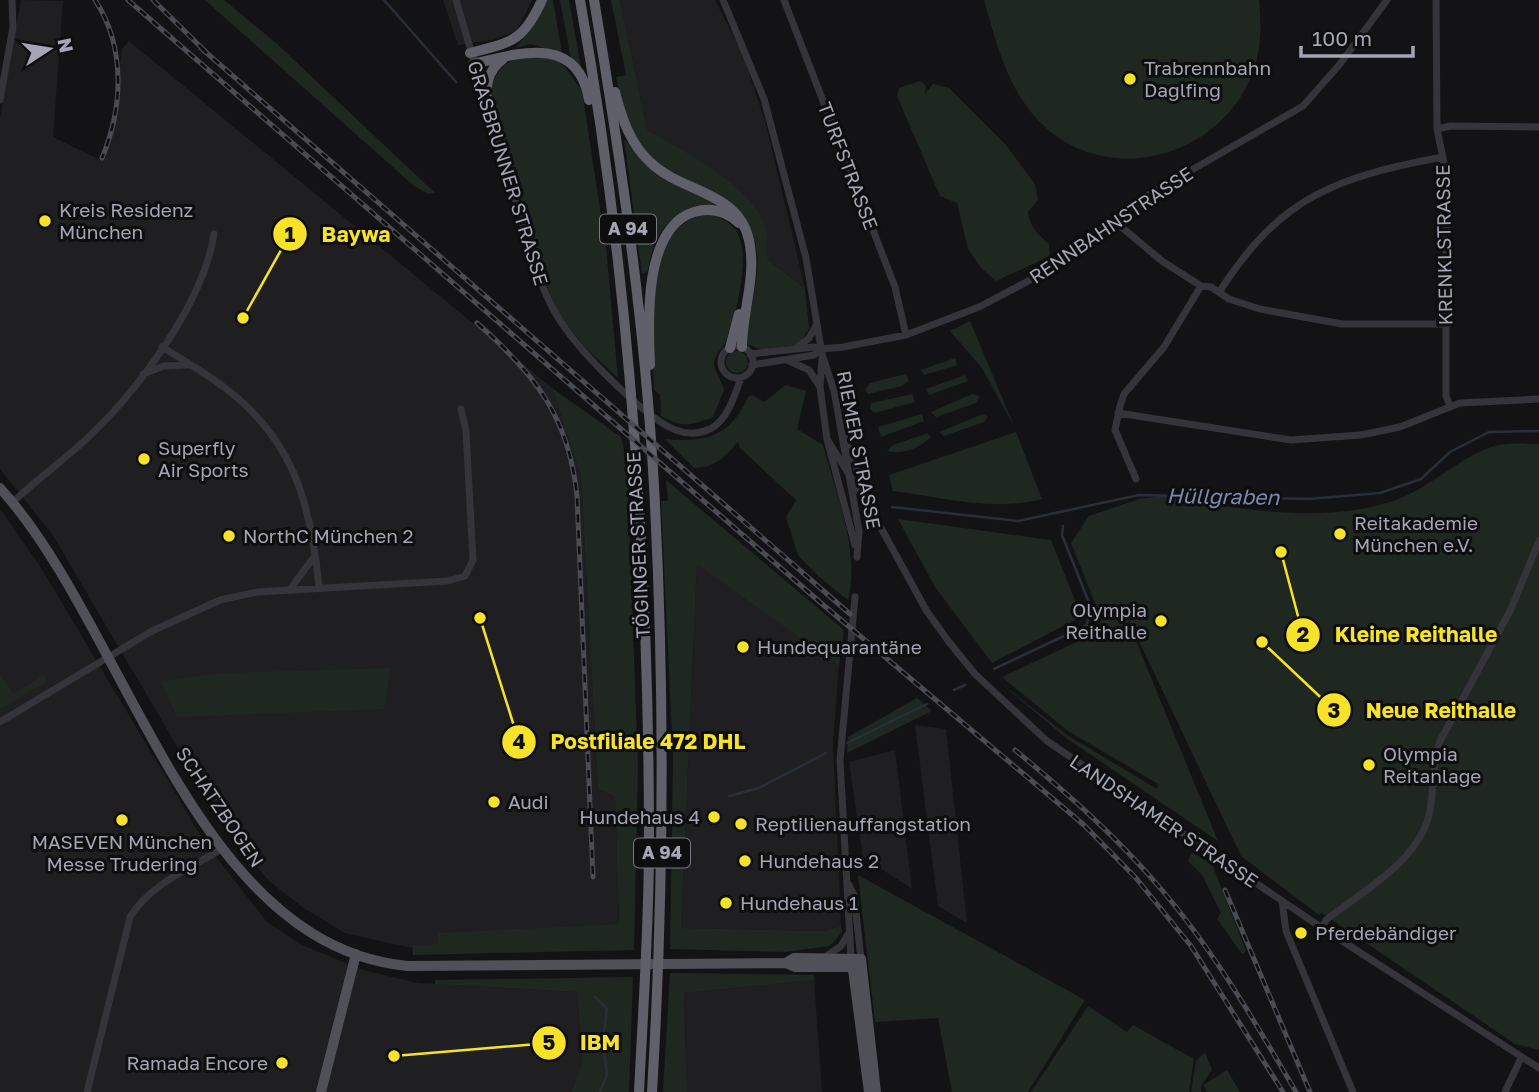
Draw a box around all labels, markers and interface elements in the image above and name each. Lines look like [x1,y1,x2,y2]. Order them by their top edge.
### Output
north arrow [14,14,84,84]
scale bar [1301,14,1413,58]
text: 100 m [1312,25,1372,51]
text: N [53,36,79,55]
place label: Trabrennbahn Daglfing [1144,56,1271,101]
street label: GRASBRUNNER STRASSE [463,58,554,288]
marker: Trabrennbahn Daglfing [1122,71,1138,87]
street label: TURFSTRASSE [814,99,883,233]
street label: RENNBAHNSTRASSE [1025,161,1197,288]
street label: KRENKLSTRASSE [1431,164,1456,326]
place label: Kreis Residenz München [59,198,193,243]
marker: Kreis Residenz München [37,213,53,229]
callout: Baywa [272,213,404,255]
road number: A 94 [600,214,656,244]
text: 1 [285,221,296,247]
text: Baywa [322,221,390,247]
street label: RIEMER STRASSE [833,369,886,531]
place label: Superfly Air Sports [158,436,249,481]
marker: Superfly Air Sports [136,451,152,467]
street label: TÖGINGER STRASSE [621,451,654,639]
water label: Hüllgraben [1166,482,1281,510]
place label: Reitakademie München e.V. [1354,511,1478,556]
place label: NorthC München 2 [243,524,414,547]
marker: Reitakademie München e.V. [1332,526,1348,542]
marker: NorthC München 2 [221,528,237,544]
place label: Olympia Reithalle [1065,598,1147,643]
marker: Olympia Reithalle [1153,613,1169,629]
callout: Kleine Reithalle [1286,614,1512,656]
text: 2 [1297,621,1310,647]
text: Kleine Reithalle [1335,621,1497,647]
place label: Hundequarantäne [757,635,922,658]
marker: Hundequarantäne [735,639,751,655]
callout: Neue Reithalle [1317,689,1531,731]
text: 3 [1328,697,1340,723]
text: Neue Reithalle [1366,697,1516,723]
callout: Postfiliale 472 DHL [502,721,760,763]
text: 4 [512,728,526,754]
text: Postfiliale 472 DHL [550,728,746,754]
street label: SCHATZBOGEN [172,742,269,871]
place label: Olympia Reitanlage [1383,742,1481,787]
street label: LANDSHAMER STRASSE [1066,749,1263,892]
marker: Olympia Reitanlage [1361,757,1377,773]
place label: Audi [508,790,549,813]
marker: Audi [486,794,502,810]
place label: Hundehaus 4 [579,805,700,828]
marker: Hundehaus 4 [706,809,722,825]
marker: MASEVEN München Messe Trudering [114,812,130,828]
place label: Reptilienauffangstation [755,812,971,835]
marker: Reptilienauffangstation [733,816,749,832]
place label: MASEVEN München Messe Trudering [32,830,212,875]
road number: A 94 [634,838,690,868]
place label: Hundehaus 2 [759,849,879,872]
marker: Hundehaus 2 [737,853,753,869]
place label: Hundehaus 1 [740,891,858,914]
marker: Hundehaus 1 [718,895,734,911]
place label: Pferdebändiger [1315,921,1457,944]
marker: Pferdebändiger [1293,925,1309,941]
callout: IBM [531,1022,635,1064]
text: 5 [543,1029,556,1055]
text: IBM [580,1029,620,1055]
place label: Ramada Encore [127,1051,268,1074]
marker: Ramada Encore [274,1055,290,1071]

